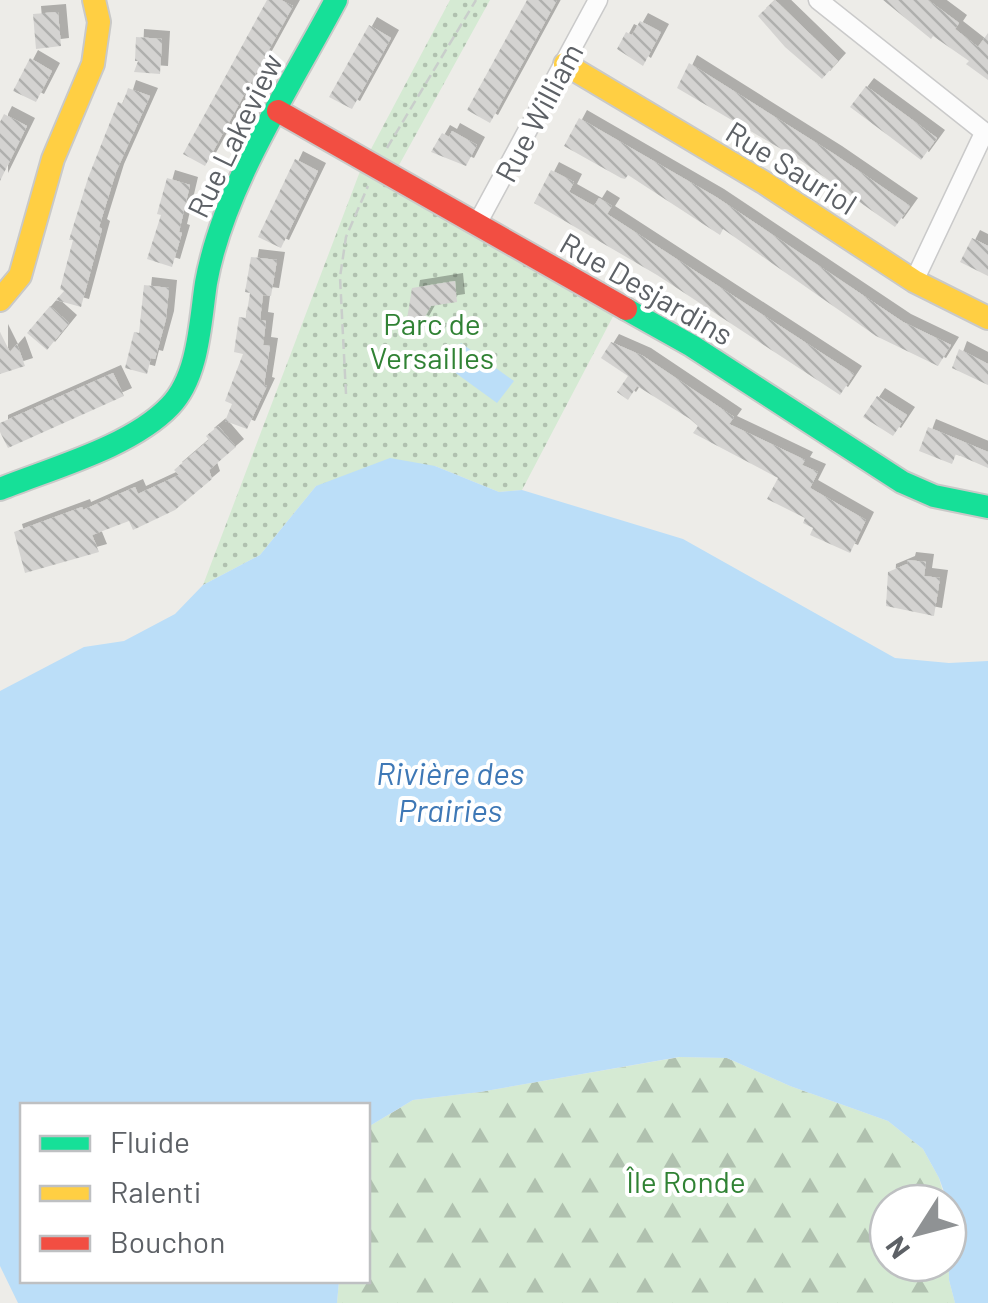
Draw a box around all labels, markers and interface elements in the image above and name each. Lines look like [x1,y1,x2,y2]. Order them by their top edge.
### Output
street label: Rue William [486,36,590,188]
street label: Rue Lakeview [179,47,289,223]
street label: Rue Sauriol [720,113,864,221]
street label: Rue Desjardins [554,224,740,352]
park label: Parc de Versailles [370,305,494,375]
water label: Rivière des Prairies [376,753,524,828]
legend [20,1103,370,1283]
text: Fluide [110,1123,190,1159]
park label: Île Ronde [626,1163,746,1199]
text: Ralenti [110,1173,201,1209]
north arrow [868,1183,968,1283]
text: Bouchon [110,1223,225,1259]
text: N [878,1231,916,1266]

